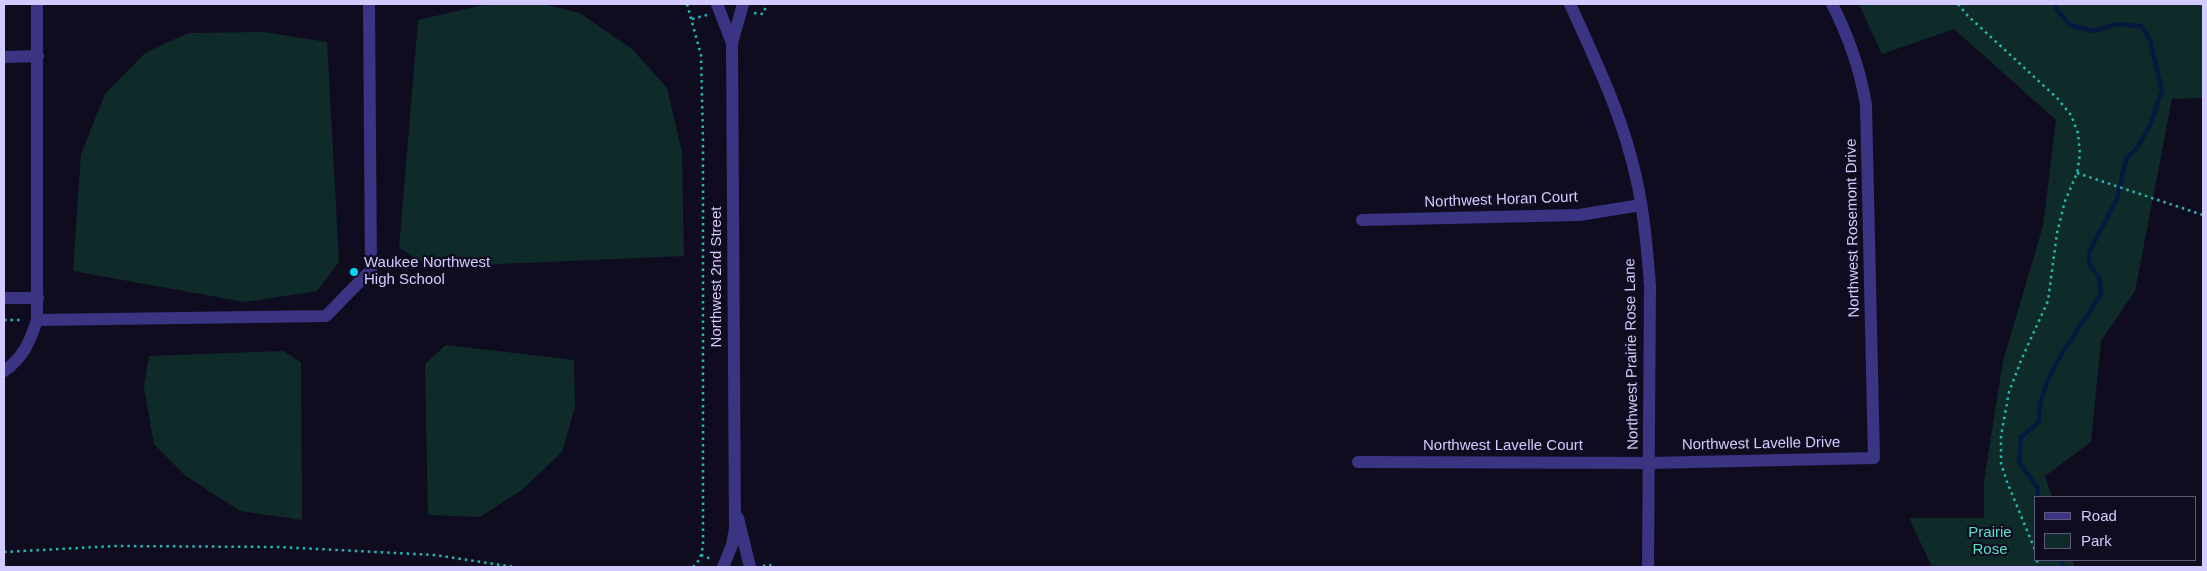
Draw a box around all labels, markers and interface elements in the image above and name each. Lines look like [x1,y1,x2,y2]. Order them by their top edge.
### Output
street label: Northwest Rosemont Drive [1842,138,1864,318]
street label: Northwest Horan Court [1424,188,1578,212]
street label: Northwest 2nd Street [708,207,726,347]
place label: Waukee Northwest High School [364,254,490,289]
street label: Northwest Prairie Rose Lane [1621,258,1643,450]
marker: Waukee Northwest High School [348,266,360,278]
street label: Northwest Lavelle Drive [1682,434,1840,454]
street label: Northwest Lavelle Court [1423,437,1583,455]
legend [2034,496,2197,561]
text: Road [2081,507,2117,524]
park label: Prairie Rose [1968,524,2012,559]
text: Park [2081,532,2112,549]

